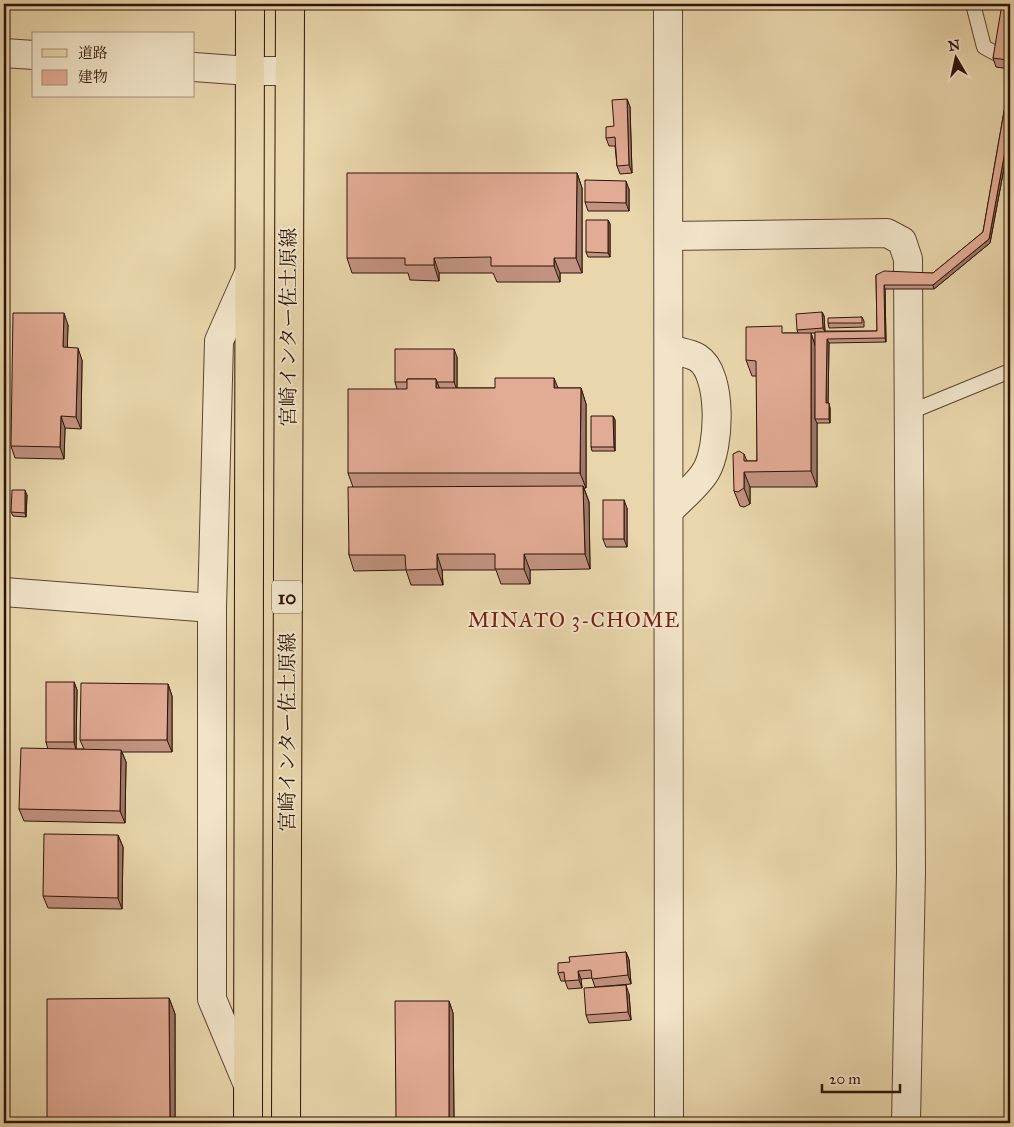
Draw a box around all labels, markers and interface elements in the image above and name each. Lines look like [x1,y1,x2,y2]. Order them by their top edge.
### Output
legend [32,32,195,98]
north arrow [932,32,982,82]
text: N [947,36,961,55]
text: 道路 [78,44,108,62]
text: 建物 [78,68,108,86]
street label: 宮崎インター佐土原線 [276,227,300,427]
road number: 10 [272,580,302,614]
district label: MINATO 3-CHOME [468,607,680,633]
street label: 宮崎インター佐土原線 [275,632,299,832]
scale bar [822,1062,899,1094]
text: 20 m [829,1070,861,1088]

